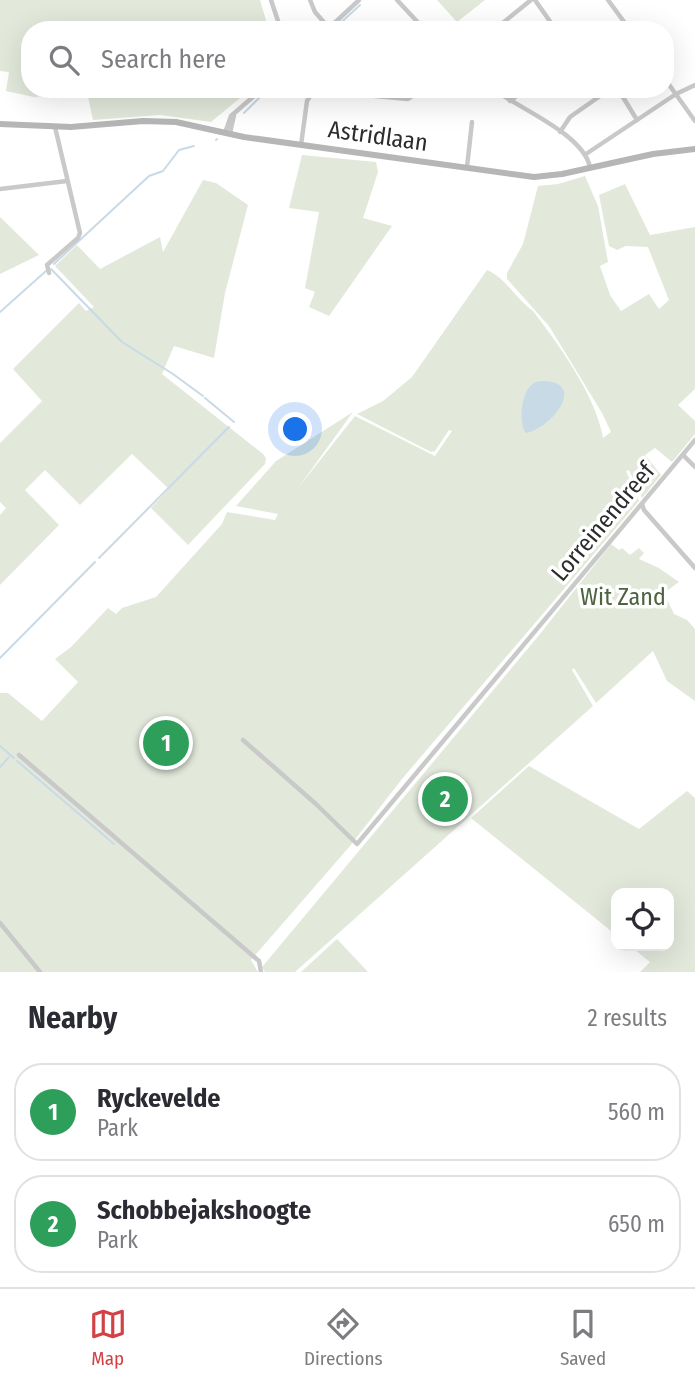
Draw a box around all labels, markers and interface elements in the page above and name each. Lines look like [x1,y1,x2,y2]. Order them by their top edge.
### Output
search box [21,21,674,98]
icon: search [45,41,83,79]
text: Search here [101,44,226,75]
street label: Astridlaan [326,115,430,157]
your location [278,412,312,446]
street label: Lorreinendreef [546,456,662,587]
park label: Wit Zand [580,583,666,611]
pin: 1 [143,717,189,769]
pin: 2 [422,773,468,825]
map controls [611,888,674,951]
button: locate [611,888,674,951]
text: Nearby [28,1000,117,1036]
text: 2 results [587,1004,667,1032]
text: Ryckevelde [97,1083,221,1114]
text: 1 [48,1098,58,1126]
text: 560 m [608,1098,665,1126]
text: Park [97,1114,138,1142]
text: Schobbejakshoogte [97,1195,311,1226]
text: 2 [48,1210,58,1238]
text: 650 m [608,1210,665,1238]
text: Park [97,1226,138,1254]
tab: Map [89,1305,127,1370]
tab: Directions [304,1305,383,1370]
tab: Saved [560,1305,606,1370]

